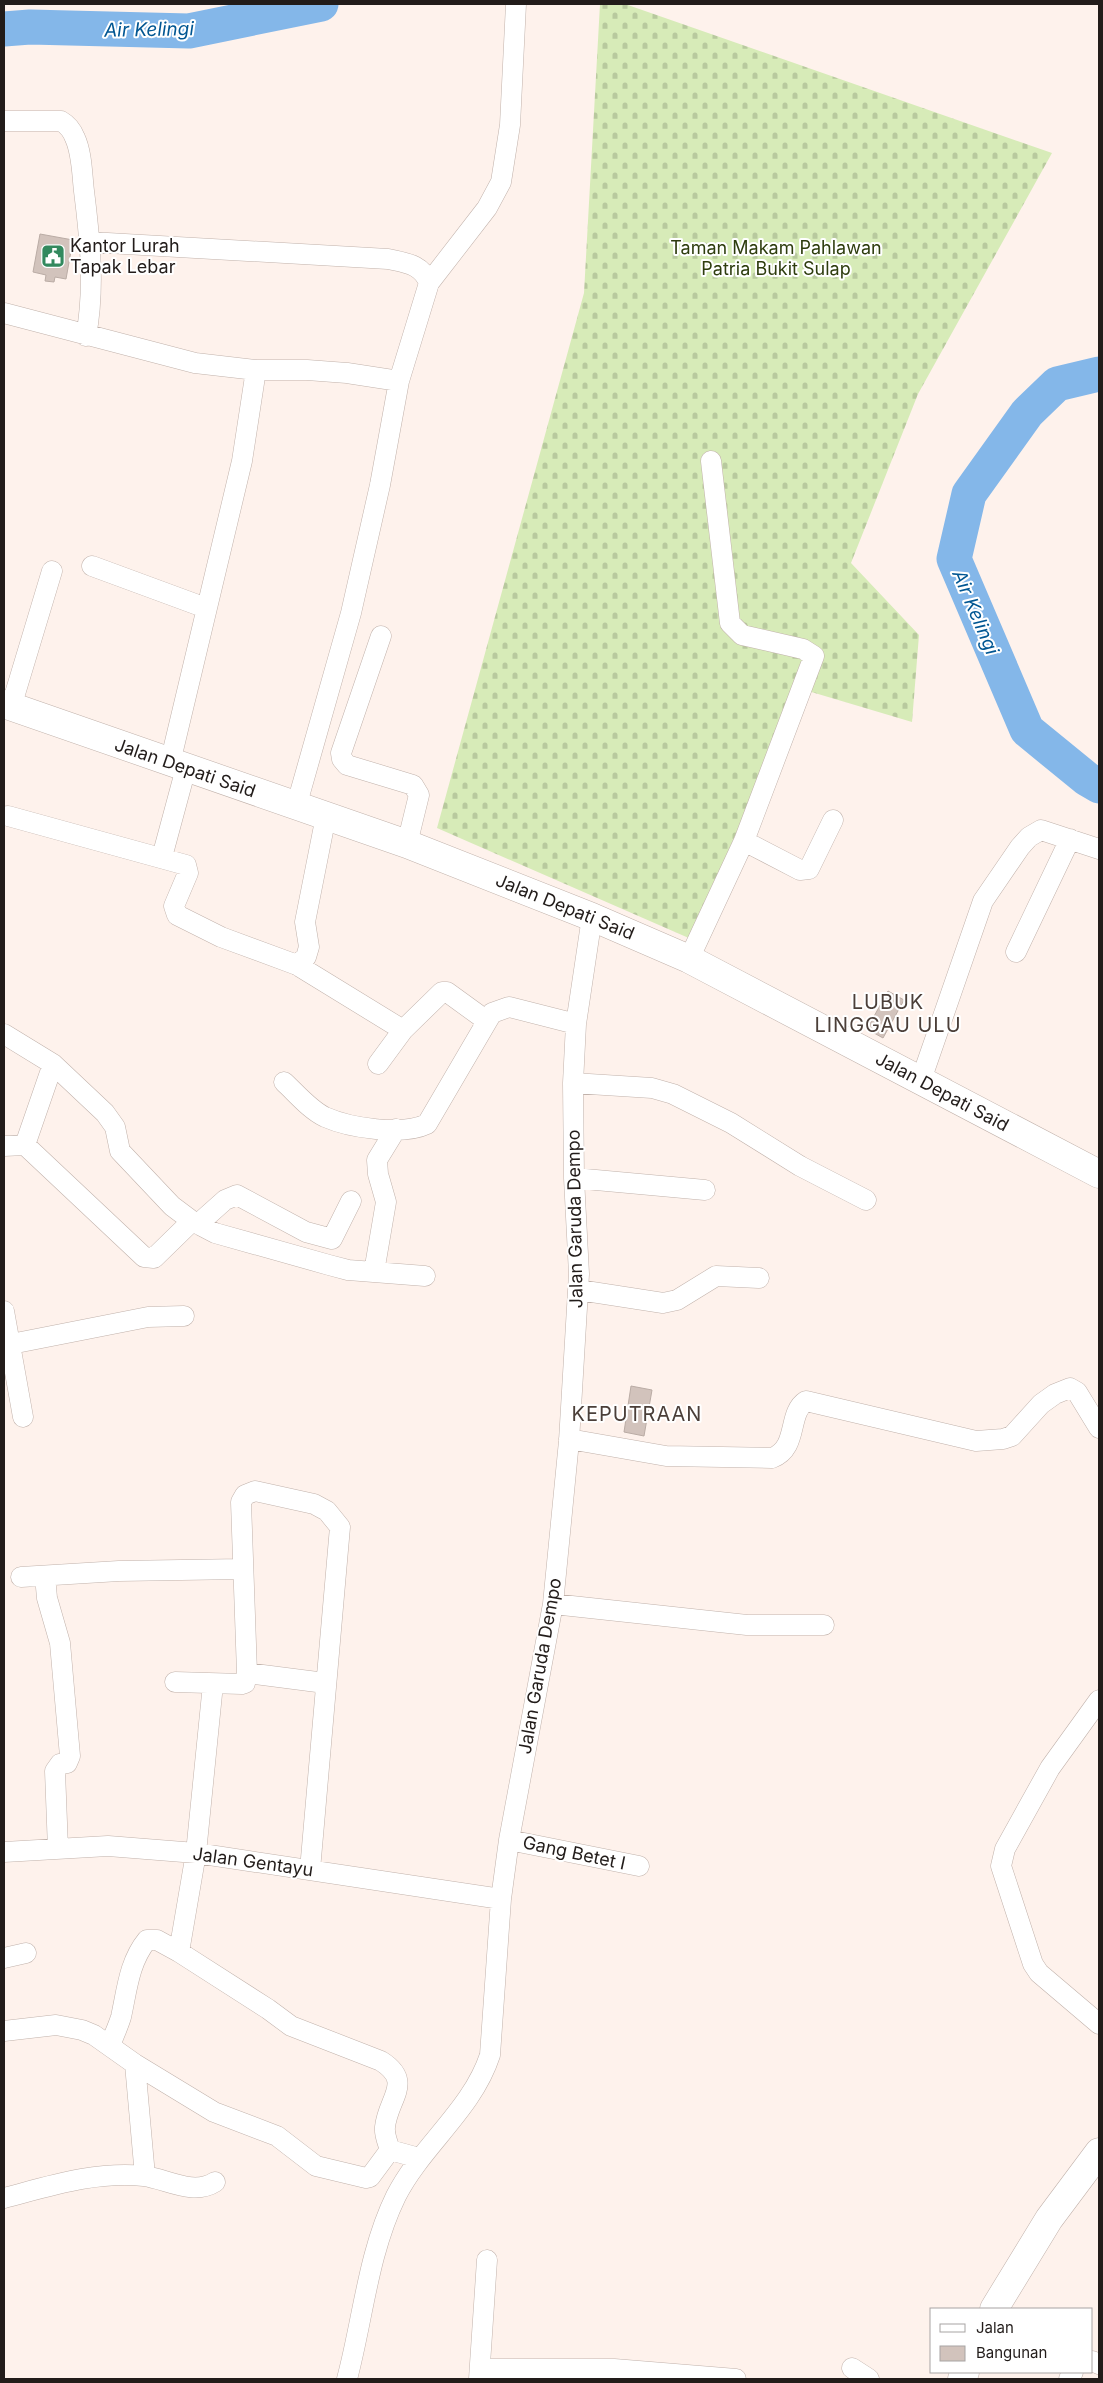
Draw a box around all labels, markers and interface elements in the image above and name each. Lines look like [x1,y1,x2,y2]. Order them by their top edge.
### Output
water label: Air Kelingi [103,17,195,42]
place label: Kantor Lurah Tapak Lebar [70,235,180,277]
park label: Taman Makam Pahlawan Patria Bukit Sulap [670,237,882,279]
public building icon: Kantor Lurah Tapak Lebar [40,243,66,269]
water label: Air Kelingi [947,565,1004,658]
street label: Jalan Depati Said [112,734,258,801]
street label: Jalan Depati Said [493,869,638,944]
district label: LUBUK LINGGAU ULU [814,990,962,1037]
street label: Jalan Depati Said [872,1048,1012,1135]
street label: Jalan Garuda Dempo [562,1129,587,1309]
district label: KEPUTRAAN [572,1402,702,1426]
street label: Jalan Garuda Dempo [514,1576,565,1756]
street label: Gang Betet I [521,1831,627,1874]
street label: Jalan Gentayu [191,1843,315,1880]
legend [930,2308,1093,2373]
text: Jalan [976,2318,1014,2337]
text: Bangunan [976,2343,1047,2362]

